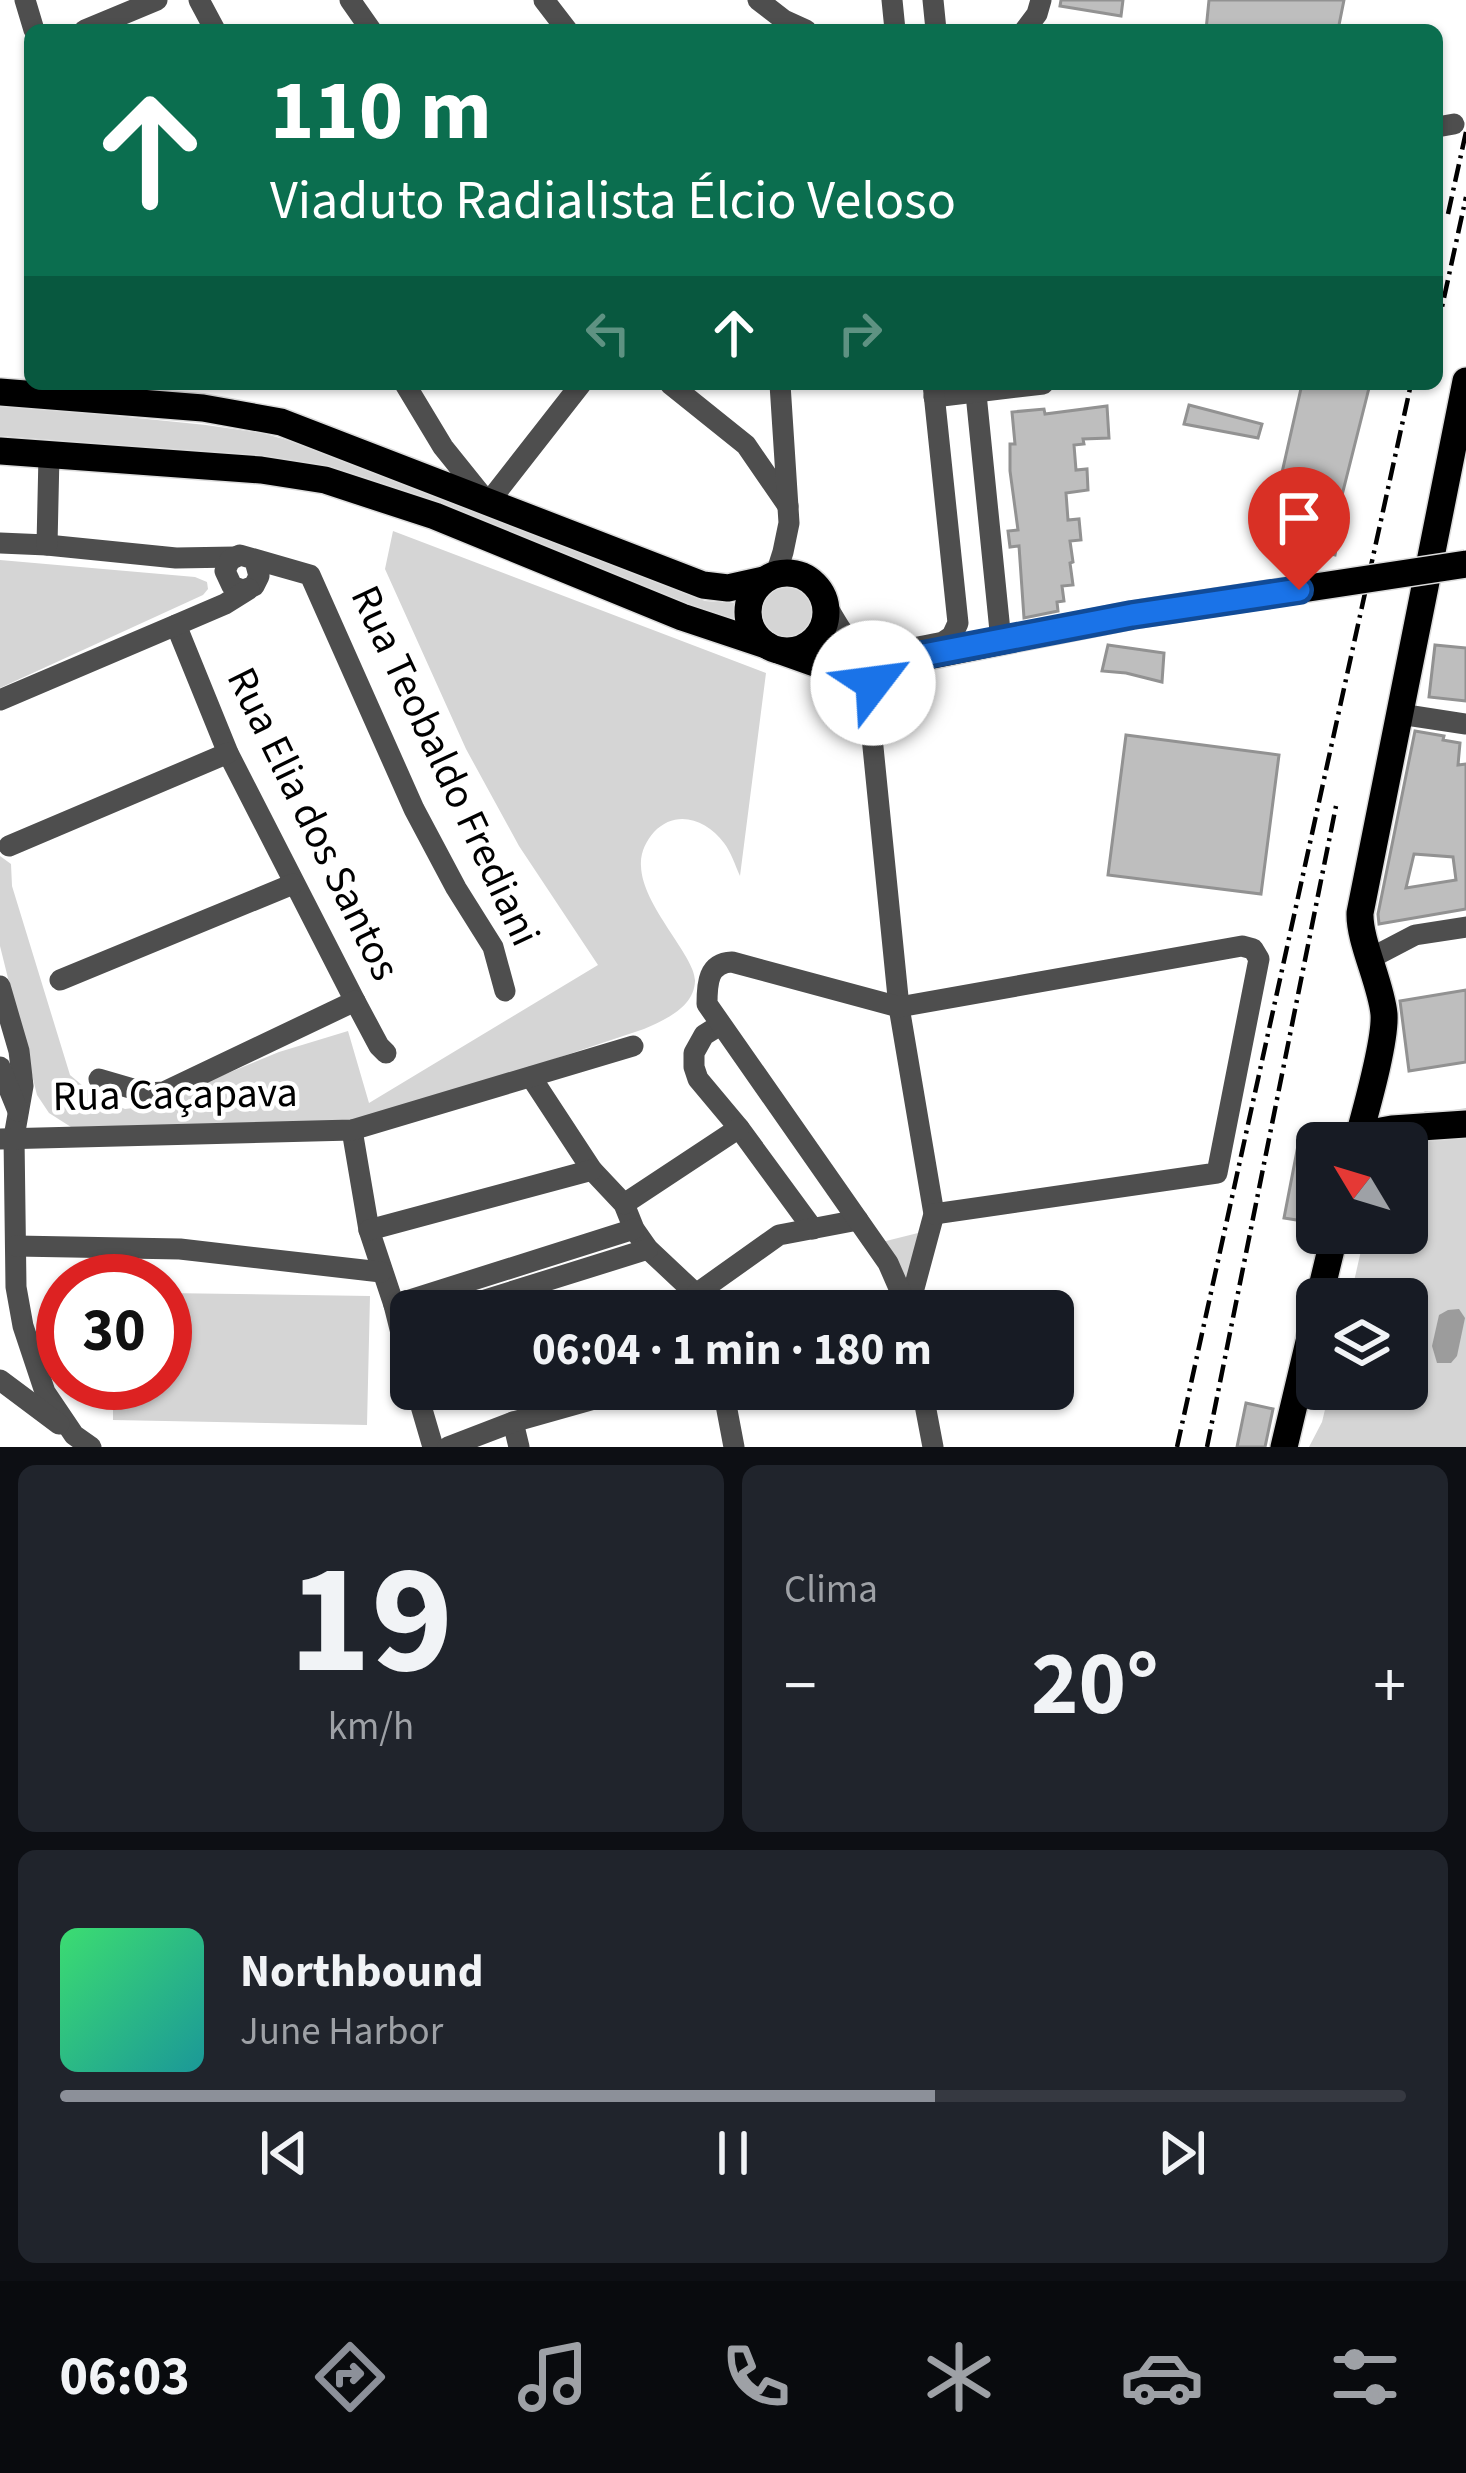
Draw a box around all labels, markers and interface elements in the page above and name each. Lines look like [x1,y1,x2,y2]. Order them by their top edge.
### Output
text: 110 m [270,52,492,172]
icon: ahead [72,72,228,228]
text: Viaduto Radialista Élcio Veloso [270,163,956,240]
icon: left [575,300,641,366]
icon: ahead [701,300,767,366]
icon: right [827,300,893,366]
pin [1248,467,1350,590]
icon: arrive [1266,485,1332,551]
street label: Rua Teobaldo Frediani [335,576,555,956]
position arrow [810,620,936,746]
street label: Rua Elia dos Santos [211,657,415,991]
street label: Rua Caçapava [52,1063,298,1127]
north arrow [1296,1122,1428,1254]
map controls [1296,1122,1428,1410]
speed limit sign: 30 [36,1254,192,1410]
button: layers [1296,1278,1428,1410]
text: 06:04 · 1 min · 180 m [532,1318,932,1382]
text: 19 [289,1510,453,1732]
text: Clima [784,1562,878,1618]
text: 20° [1031,1621,1159,1749]
text: − [784,1639,817,1733]
text: + [1373,1639,1406,1733]
text: km/h [328,1699,414,1755]
text: Northbound [240,1940,484,2004]
text: June Harbor [240,2004,443,2060]
icon: previous [251,2120,317,2186]
icon: pause [700,2120,766,2186]
icon: next [1149,2120,1215,2186]
icon: directions [308,2335,392,2419]
icon: music [511,2335,595,2419]
icon: phone [714,2335,798,2419]
icon: climate [917,2335,1001,2419]
icon: car [1120,2335,1204,2419]
icon: filters [1323,2335,1407,2419]
text: 06:03 [59,2339,190,2416]

